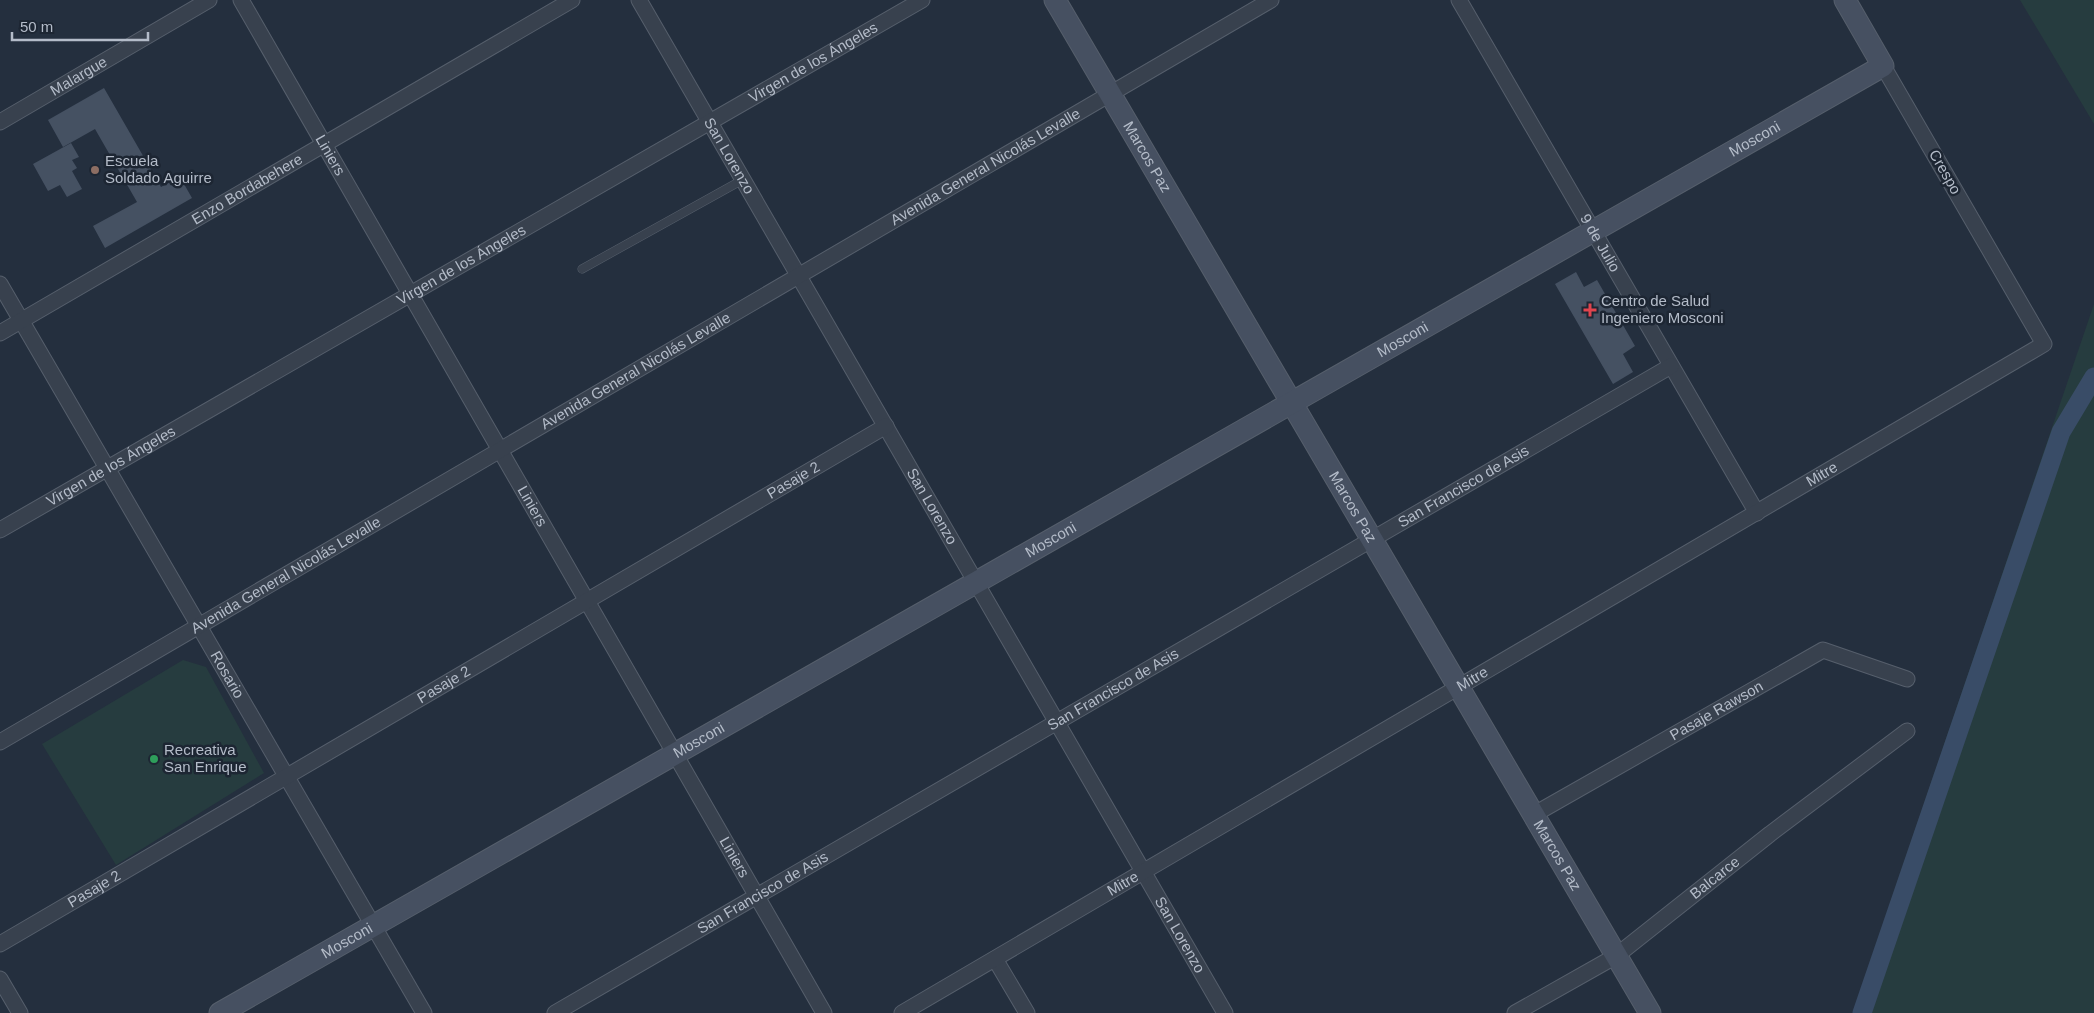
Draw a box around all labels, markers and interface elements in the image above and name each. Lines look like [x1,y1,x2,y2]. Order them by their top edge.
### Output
scale bar [12,10,149,42]
text: 50 m [20,18,53,35]
street label: Virgen de los Ángeles [746,18,880,106]
street label: Malargue [47,53,110,99]
street label: Avenida General Nicolás Levalle [887,104,1083,228]
street label: San Lorenzo [701,114,758,197]
street label: Mosconi [1726,117,1783,160]
street label: Marcos Paz [1120,118,1175,195]
street label: Liniers [312,131,349,178]
street label: Crespo [1926,147,1965,197]
street label: Enzo Bordabehere [189,150,305,228]
place label: Escuela Soldado Aguirre [105,152,212,186]
marker: Escuela Soldado Aguirre [89,164,101,176]
street label: 9 de Julio [1577,211,1624,275]
street label: Virgen de los Ángeles [394,221,528,308]
place label: Centro de Salud Ingeniero Mosconi [1601,292,1724,326]
marker: Centro de Salud Ingeniero Mosconi [1583,303,1597,317]
street label: Avenida General Nicolás Levalle [538,309,733,432]
street label: Mosconi [1374,318,1431,360]
street label: Virgen de los Ángeles [43,422,178,509]
street label: San Francisco de Asis [1395,441,1532,531]
street label: Pasaje 2 [764,458,823,502]
street label: Mitre [1803,458,1840,490]
street label: San Lorenzo [904,465,961,547]
street label: Marcos Paz [1326,468,1381,545]
street label: Liniers [514,483,551,529]
street label: Avenida General Nicolás Levalle [188,513,383,637]
street label: Mosconi [1022,518,1079,561]
street label: San Francisco de Asis [1044,644,1181,734]
street label: Rosario [207,648,248,701]
street label: Pasaje 2 [414,662,473,706]
street label: Mitre [1453,663,1491,694]
street label: Pasaje Rawson [1667,677,1766,743]
street label: Mosconi [670,719,727,761]
place label: Recreativa San Enrique [164,741,247,775]
marker: Recreativa San Enrique [148,753,160,765]
street label: Marcos Paz [1530,817,1585,894]
street label: Liniers [716,834,753,880]
street label: San Francisco de Asis [694,848,831,937]
street label: Balcarce [1686,853,1743,902]
street label: Pasaje 2 [64,866,123,911]
street label: Mitre [1104,867,1141,899]
street label: San Lorenzo [1152,894,1209,976]
street label: Mosconi [318,919,375,962]

